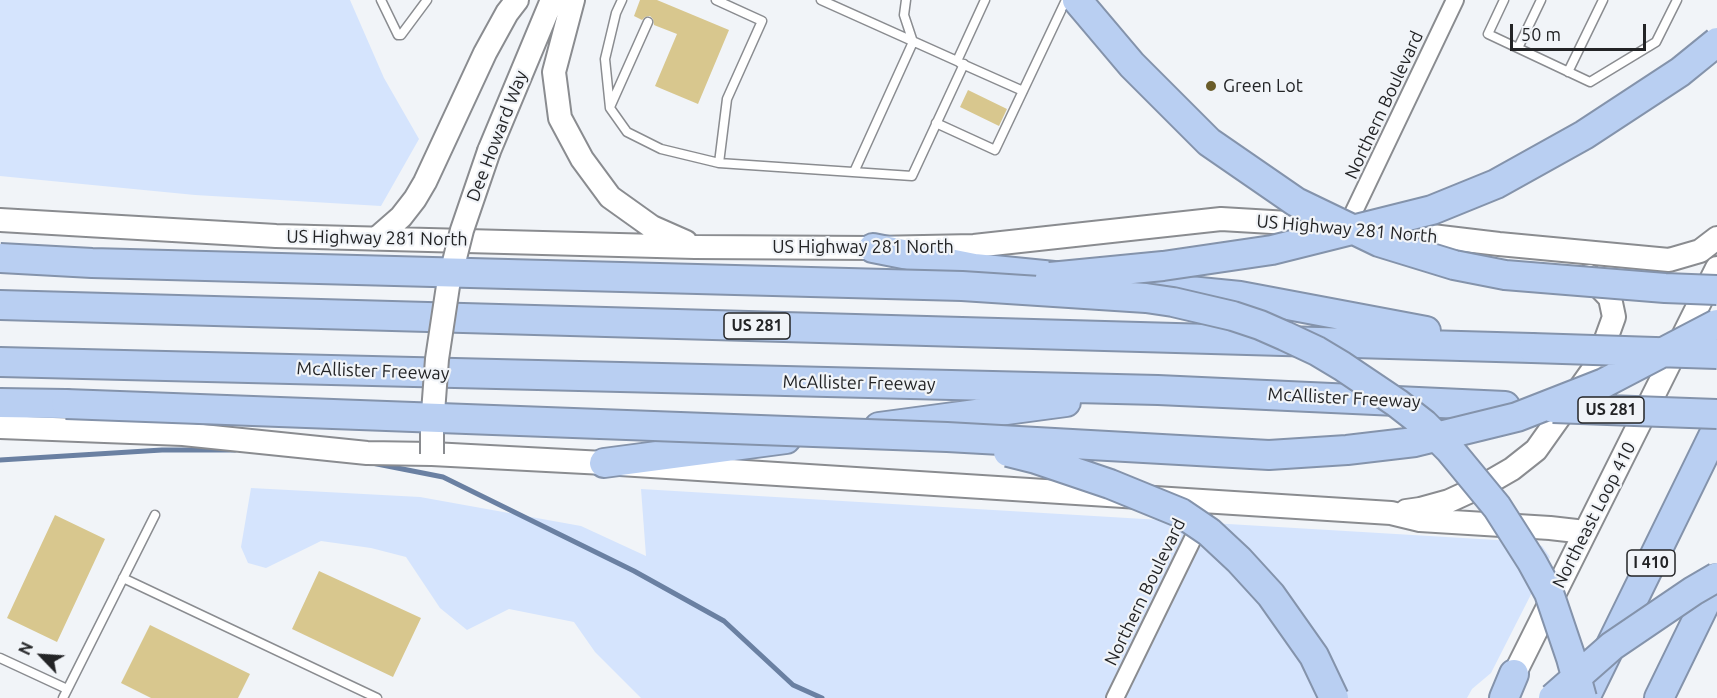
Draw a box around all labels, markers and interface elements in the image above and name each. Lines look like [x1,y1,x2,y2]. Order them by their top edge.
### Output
scale bar [1513,12,1650,50]
text: 50 m [1521,24,1561,44]
street label: Northern Boulevard [1340,27,1428,183]
street label: Dee Howard Way [462,67,532,205]
place label: Green Lot [1223,75,1303,97]
marker: Green Lot [1204,79,1218,93]
street label: US Highway 281 North [1256,210,1438,248]
street label: US Highway 281 North [286,226,468,250]
street label: US Highway 281 North [772,236,954,258]
road number: US 281 [724,313,790,339]
street label: McAllister Freeway [296,358,450,384]
street label: McAllister Freeway [782,371,936,395]
street label: McAllister Freeway [1267,383,1421,413]
road number: US 281 [1578,397,1644,423]
street label: Northeast Loop 410 [1548,438,1640,592]
street label: Northern Boulevard [1100,515,1190,669]
road number: I 410 [1627,550,1675,576]
north arrow [12,626,72,686]
text: N [15,639,36,658]

